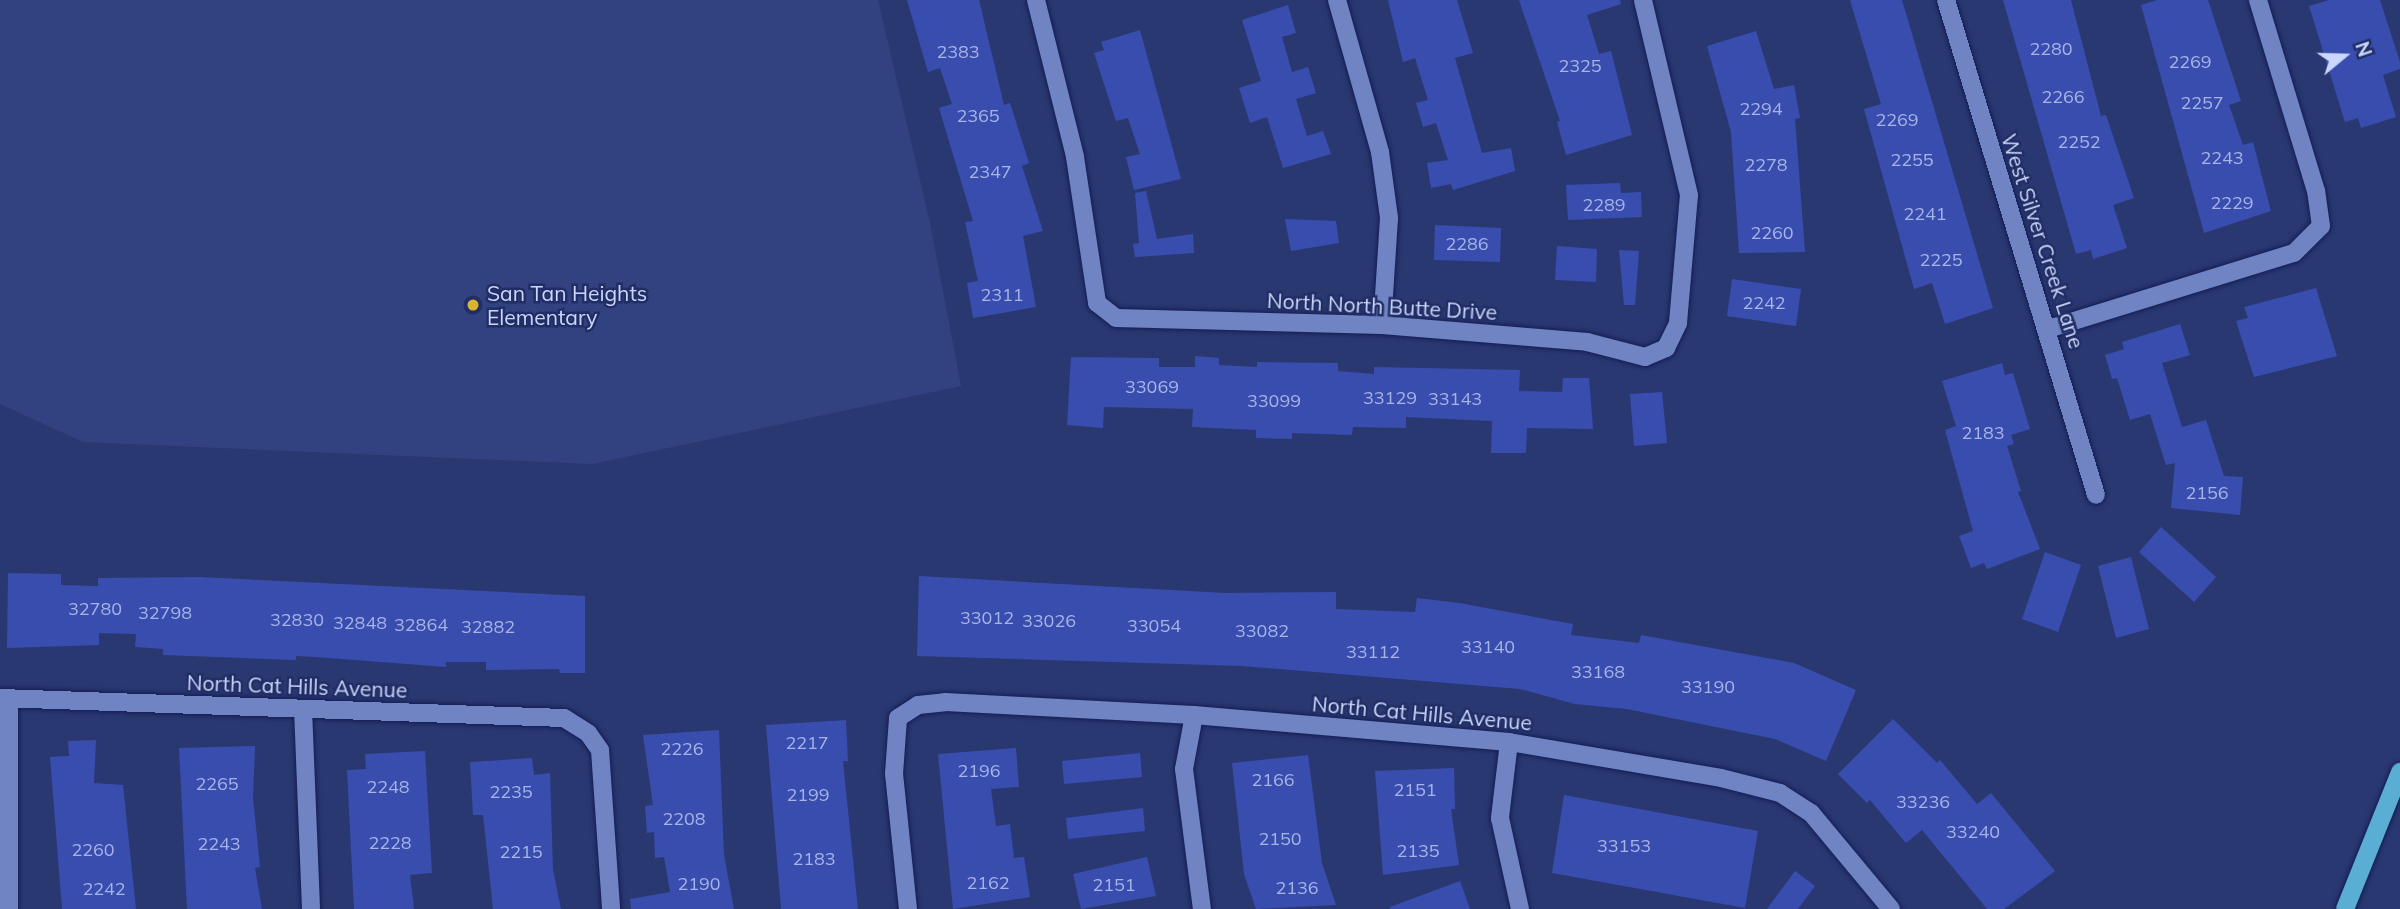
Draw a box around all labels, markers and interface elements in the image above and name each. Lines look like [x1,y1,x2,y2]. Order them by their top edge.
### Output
north arrow [2309,21,2379,91]
house number: 2280 [2029,38,2073,60]
text: N [2350,38,2378,60]
house number: 2383 [936,41,980,63]
house number: 2269 [2168,51,2212,73]
house number: 2325 [1558,55,1602,77]
house number: 2266 [2041,86,2085,108]
house number: 2257 [2180,92,2224,114]
house number: 2294 [1739,98,1783,120]
house number: 2365 [956,105,1000,127]
house number: 2269 [1875,109,1919,131]
street label: West Silver Creek Lane [1996,131,2090,351]
house number: 2252 [2057,131,2101,153]
house number: 2243 [2200,147,2244,169]
house number: 2255 [1890,149,1934,171]
house number: 2278 [1744,154,1788,176]
house number: 2347 [968,161,1012,183]
house number: 2229 [2210,192,2254,214]
house number: 2289 [1582,194,1626,216]
house number: 2241 [1903,203,1947,225]
house number: 2260 [1750,222,1794,244]
house number: 2286 [1445,233,1489,255]
house number: 2225 [1919,249,1963,271]
place label: San Tan Heights Elementary [487,280,647,330]
house number: 2311 [980,284,1024,306]
street label: North North Butte Drive [1266,287,1498,325]
house number: 2242 [1742,292,1786,314]
marker: San Tan Heights Elementary [465,297,481,313]
house number: 33069 [1125,376,1179,398]
house number: 33129 [1363,387,1417,409]
house number: 33143 [1428,388,1482,410]
house number: 33099 [1247,390,1301,412]
house number: 2183 [1961,422,2005,444]
house number: 2156 [2185,482,2229,504]
house number: 32780 [68,598,122,620]
house number: 32798 [138,602,192,624]
house number: 33012 [960,607,1014,629]
house number: 32830 [270,609,324,631]
house number: 33026 [1022,610,1076,632]
house number: 32848 [333,612,387,634]
house number: 32864 [394,614,448,636]
house number: 33054 [1127,615,1181,637]
house number: 32882 [461,616,515,638]
house number: 33082 [1235,620,1289,642]
house number: 33140 [1461,636,1515,658]
house number: 33112 [1346,641,1400,663]
house number: 33168 [1571,661,1625,683]
street label: North Cat Hills Avenue [186,670,408,702]
house number: 33190 [1681,676,1735,698]
street label: North Cat Hills Avenue [1311,691,1533,735]
house number: 2217 [785,732,829,754]
house number: 2226 [660,738,704,760]
house number: 2196 [957,760,1001,782]
house number: 2166 [1251,769,1295,791]
house number: 2265 [195,773,239,795]
house number: 2248 [366,776,410,798]
house number: 2151 [1393,779,1437,801]
house number: 2235 [489,781,533,803]
house number: 2199 [786,784,830,806]
house number: 33236 [1896,791,1950,813]
house number: 2208 [662,808,706,830]
house number: 33240 [1946,821,2000,843]
house number: 2150 [1258,828,1302,850]
house number: 2228 [368,832,412,854]
house number: 2243 [197,833,241,855]
house number: 33153 [1597,835,1651,857]
house number: 2260 [71,839,115,861]
house number: 2135 [1396,840,1440,862]
house number: 2215 [499,841,543,863]
house number: 2183 [792,848,836,870]
house number: 2162 [966,872,1010,894]
house number: 2190 [677,873,721,895]
house number: 2151 [1092,874,1136,896]
house number: 2136 [1275,877,1319,899]
house number: 2242 [82,878,126,900]

